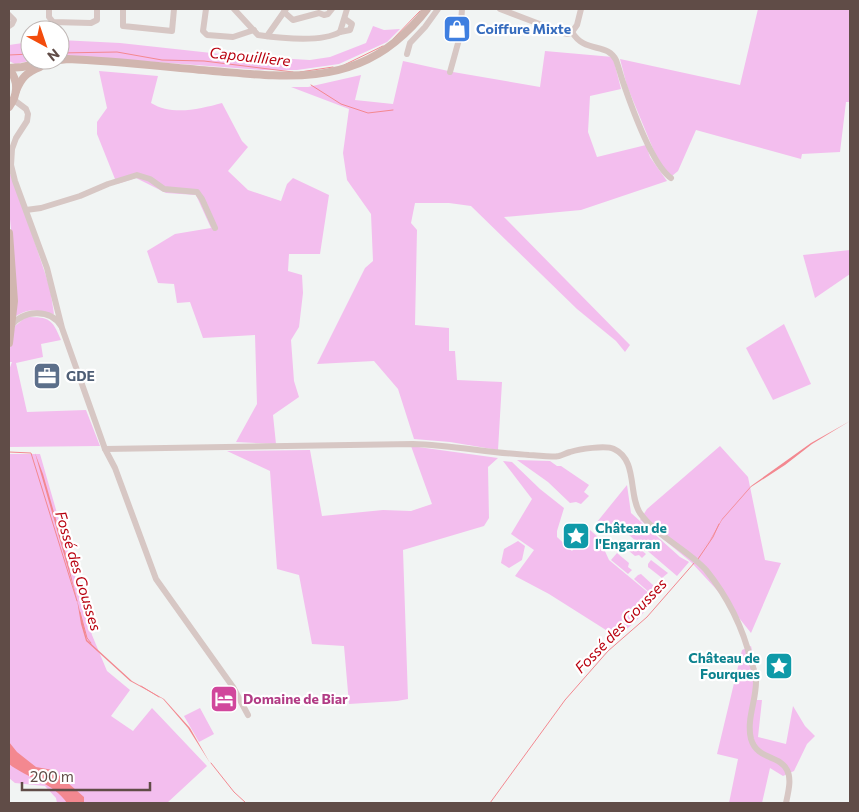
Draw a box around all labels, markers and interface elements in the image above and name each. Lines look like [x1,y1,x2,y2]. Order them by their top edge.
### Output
shop icon: Coiffure Mixte [442,14,472,44]
north arrow [20,20,70,70]
place label: Coiffure Mixte [476,20,571,37]
water label: Capouilliere [209,43,292,69]
text: N [44,45,63,65]
office icon: GDE [32,361,62,391]
place label: GDE [66,367,95,384]
water label: Fossé des Gousses [52,509,106,633]
place label: Château de l'Engarran [595,519,667,552]
place icon: Château de l'Engarran [561,521,591,551]
water label: Fossé des Gousses [571,574,670,676]
place label: Château de Fourques [688,649,760,682]
place icon: Château de Fourques [764,651,794,681]
hotel icon: Domaine de Biar [209,684,239,714]
place label: Domaine de Biar [243,690,348,707]
scale bar [22,760,150,792]
text: 200 m [30,767,74,785]

